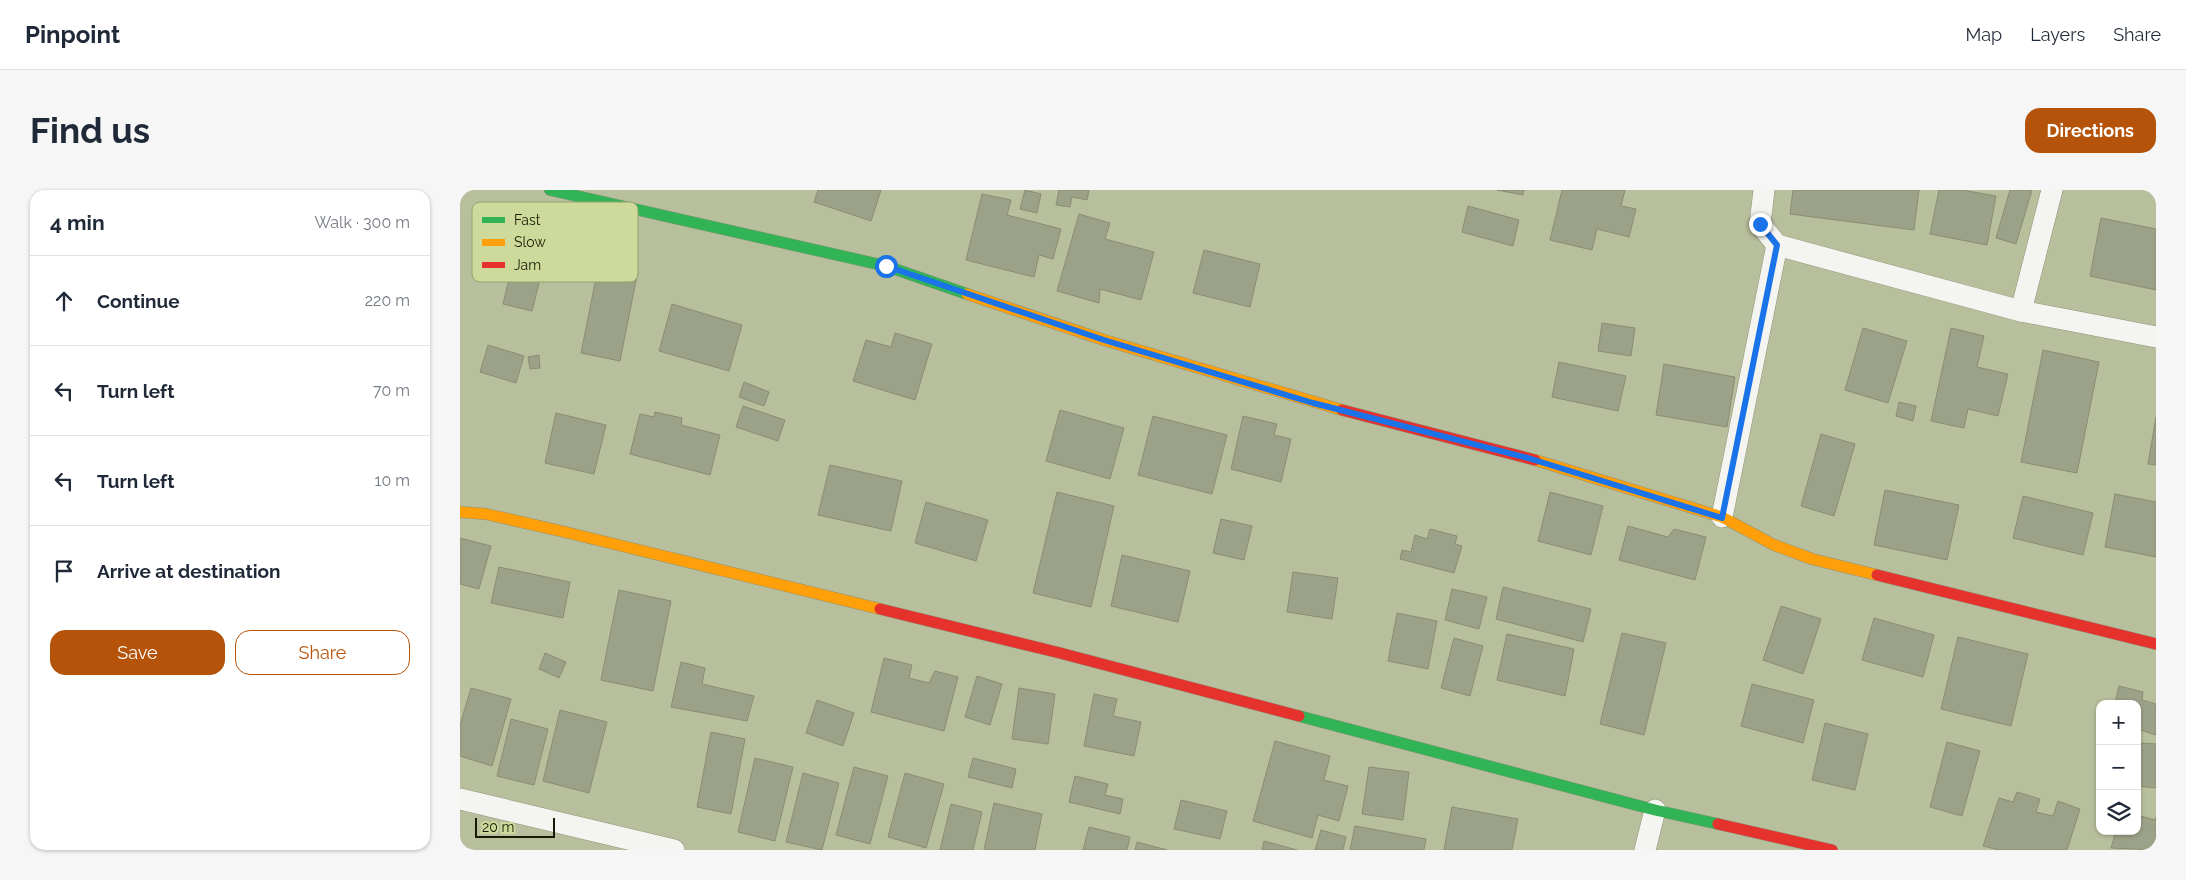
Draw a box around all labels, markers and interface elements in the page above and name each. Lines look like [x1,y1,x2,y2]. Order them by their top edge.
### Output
text: Pinpoint [25,20,120,49]
text: Map [1966,24,2002,45]
text: Layers [2030,24,2085,45]
text: Share [2113,24,2161,45]
button: Directions [2025,108,2156,153]
text: Find us [30,110,150,151]
legend [472,202,638,282]
text: 4 min [50,210,105,235]
text: Fast [514,212,541,228]
text: Walk · 300 m [314,213,410,232]
route end [1749,213,1772,236]
text: Slow [514,234,546,250]
route start [875,255,898,278]
text: Jam [514,257,541,273]
icon: ahead [50,287,78,315]
text: Continue [97,290,180,312]
text: 220 m [365,291,410,310]
icon: left [50,377,78,405]
text: Turn left [97,380,174,402]
text: 70 m [373,381,410,400]
icon: left [50,467,78,495]
text: Turn left [97,470,174,492]
text: 10 m [375,471,410,490]
icon: arrive [50,557,78,585]
text: Arrive at destination [97,560,281,582]
button: Save [50,630,225,675]
button: Share [235,630,410,675]
map controls [2096,700,2141,835]
button: + [2096,700,2141,745]
button: − [2096,745,2141,790]
button: layers [2096,790,2141,835]
scale bar [475,815,555,838]
text: 20 m [482,819,514,835]

